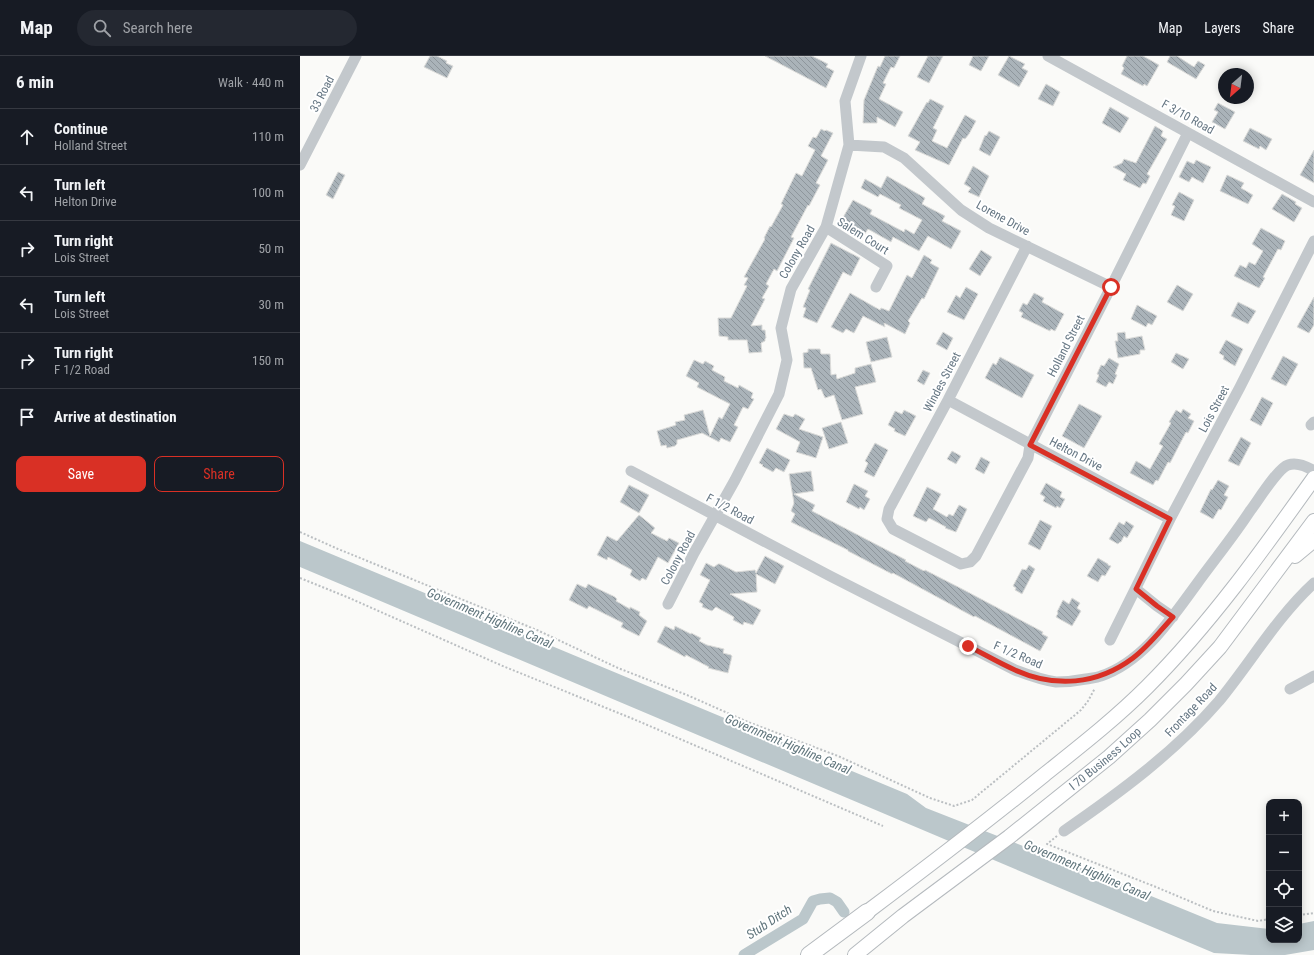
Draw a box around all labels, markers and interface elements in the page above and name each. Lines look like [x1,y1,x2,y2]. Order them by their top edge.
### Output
search box [77,10,357,46]
text: Map [20,16,53,39]
icon: search [91,17,113,39]
text: Search here [123,19,193,37]
text: Map [1158,20,1182,36]
text: Layers [1204,20,1241,36]
text: Share [1263,20,1294,36]
north arrow [1218,68,1254,104]
text: 6 min [16,72,54,92]
street label: 33 Road [307,74,337,114]
text: Walk · 440 m [218,75,284,90]
street label: F 3/10 Road [1159,97,1217,137]
text: Continue [54,120,108,138]
icon: ahead [16,126,38,148]
text: 110 m [252,129,284,144]
text: Holland Street [54,138,127,153]
text: Turn left [54,176,105,194]
icon: left [16,182,38,204]
text: 100 m [252,185,284,200]
text: Helton Drive [54,194,117,209]
street label: Lorene Drive [974,198,1033,239]
street label: Salem Court [835,215,892,258]
street label: Colony Road [776,223,818,281]
text: Turn right [54,232,113,250]
icon: right [16,238,38,260]
text: 50 m [258,241,284,256]
text: Lois Street [54,250,109,265]
route start [1102,278,1120,296]
text: Turn left [54,288,105,306]
icon: left [16,294,38,316]
text: 30 m [258,297,284,312]
text: Lois Street [54,306,109,321]
street label: Holland Street [1044,312,1088,379]
text: Turn right [54,344,113,362]
street label: Windes Street [920,349,964,414]
icon: right [16,350,38,372]
text: 150 m [252,353,284,368]
text: F 1/2 Road [54,362,110,377]
street label: Lois Street [1196,383,1232,435]
icon: arrive [16,406,38,428]
text: Arrive at destination [54,408,177,426]
street label: Helton Drive [1047,434,1105,474]
button: Save [16,456,146,492]
button: Share [154,456,284,492]
street label: F 1/2 Road [704,491,756,527]
street label: Colony Road [658,529,698,587]
water label: Government Highline Canal [425,585,556,652]
route end [959,637,977,655]
street label: F 1/2 Road [991,638,1045,672]
street label: Frontage Road [1162,680,1220,740]
water label: Government Highline Canal [723,711,854,778]
street label: I 70 Business Loop [1066,724,1144,793]
map controls [1266,799,1302,943]
button: + [1266,799,1302,835]
button: − [1266,835,1302,871]
water label: Government Highline Canal [1022,837,1153,904]
button: locate [1266,871,1302,907]
water label: Stub Ditch [743,902,795,942]
button: layers [1266,907,1302,943]

